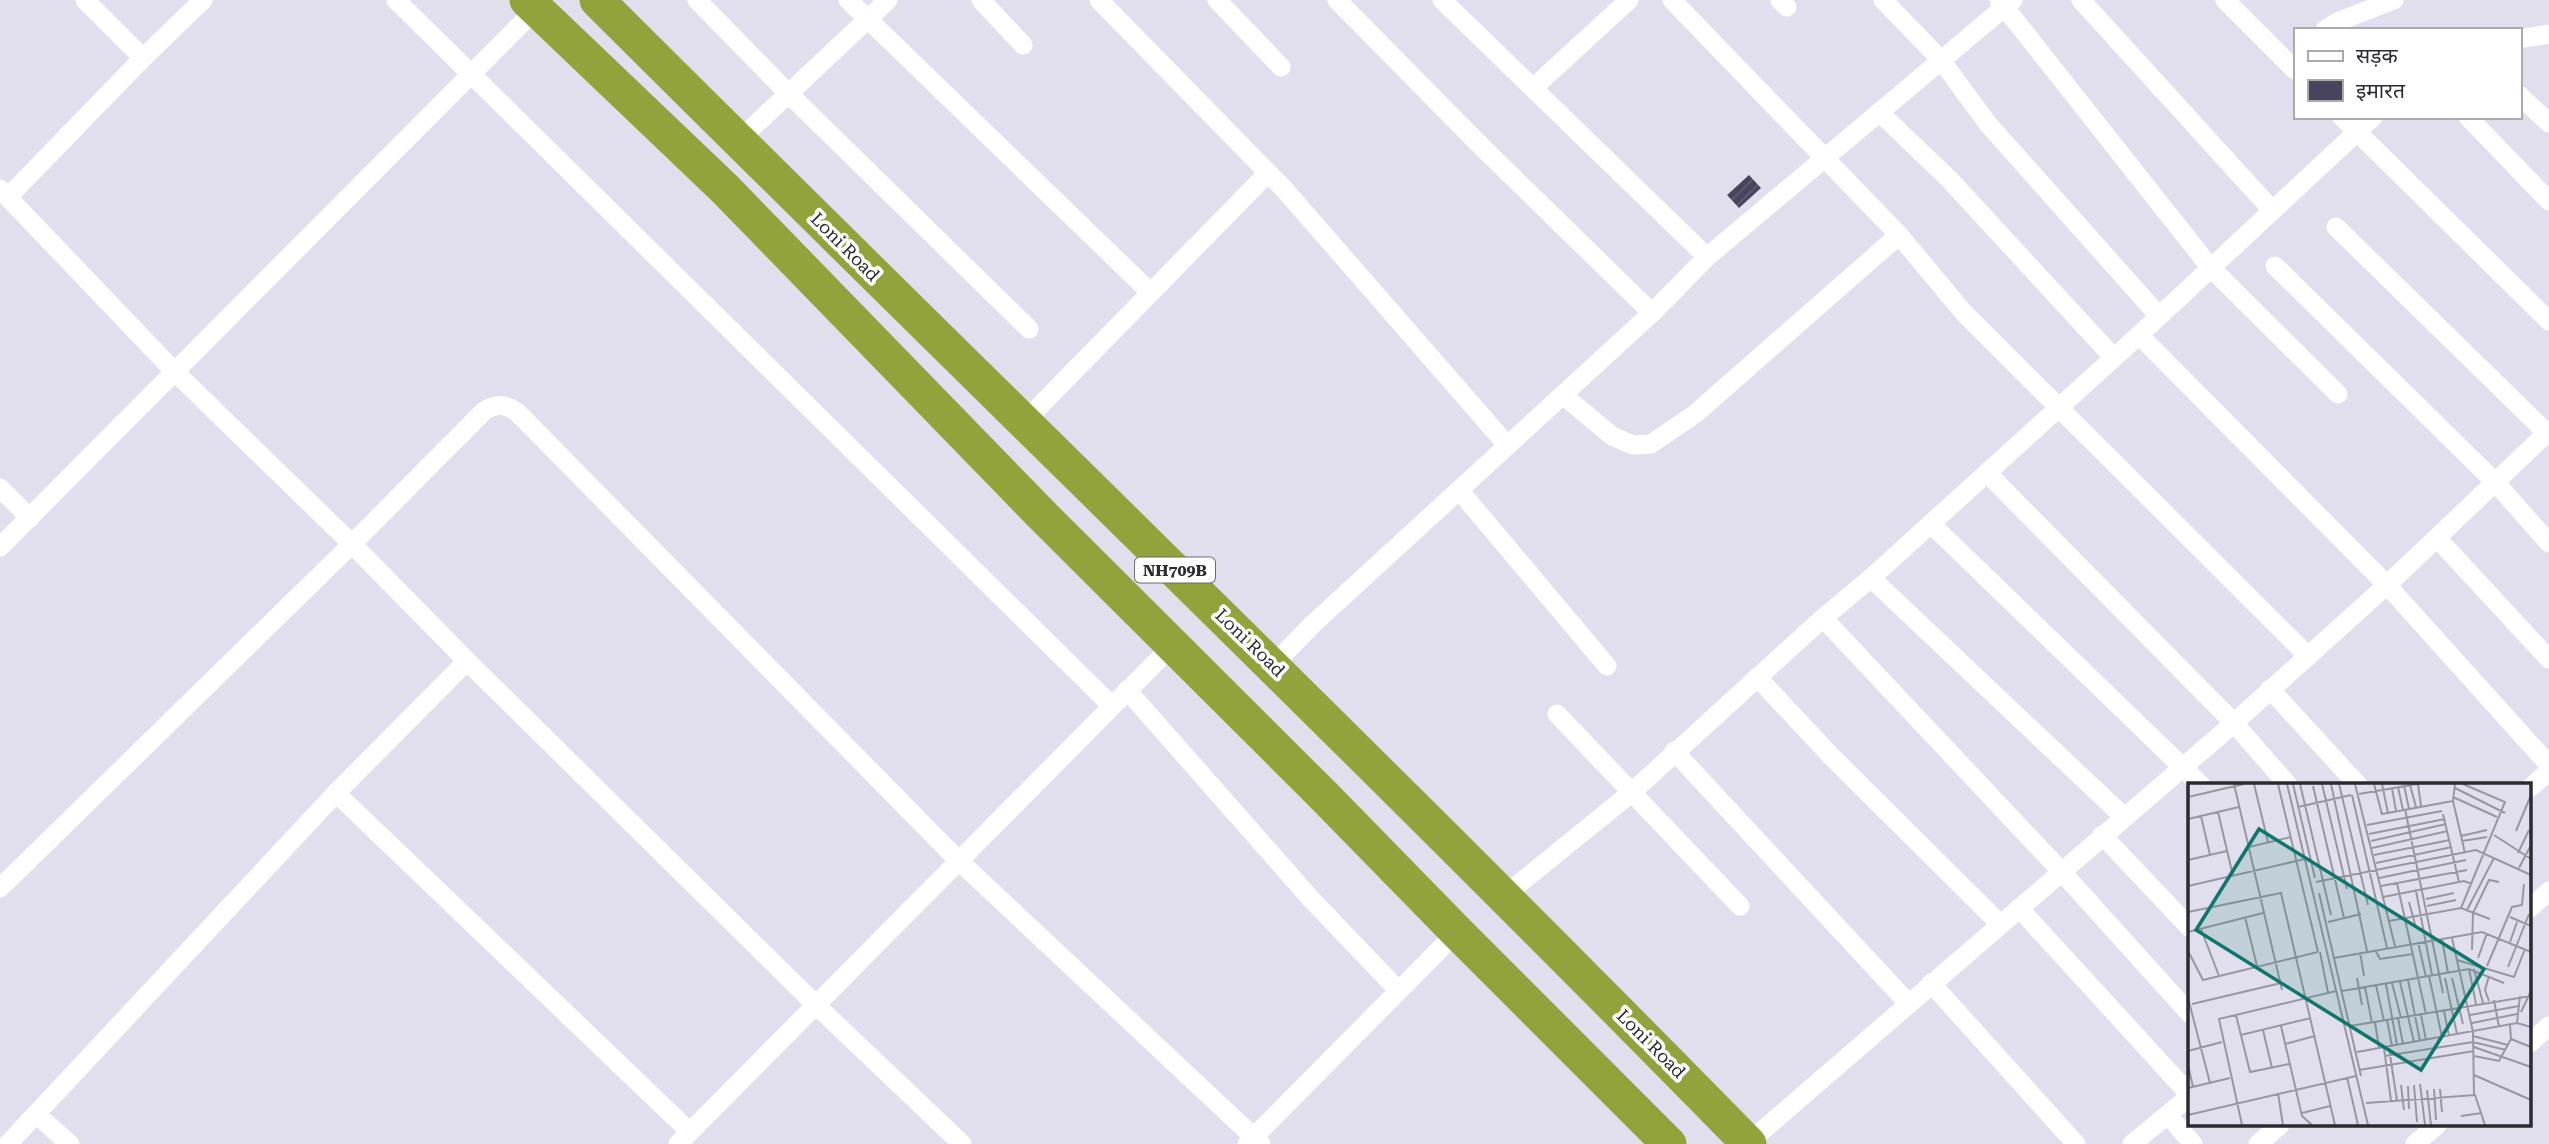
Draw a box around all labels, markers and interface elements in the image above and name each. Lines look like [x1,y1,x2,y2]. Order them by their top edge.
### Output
legend [2294,28,2521,119]
text: सड़क [2356,44,2398,68]
text: इमारत [2356,79,2406,103]
street label: Loni Road [807,208,884,286]
road number: NH709B [1135,558,1215,582]
street label: Loni Road [1211,604,1290,681]
inset map [2188,783,2532,1126]
street label: Loni Road [1613,1005,1690,1083]

